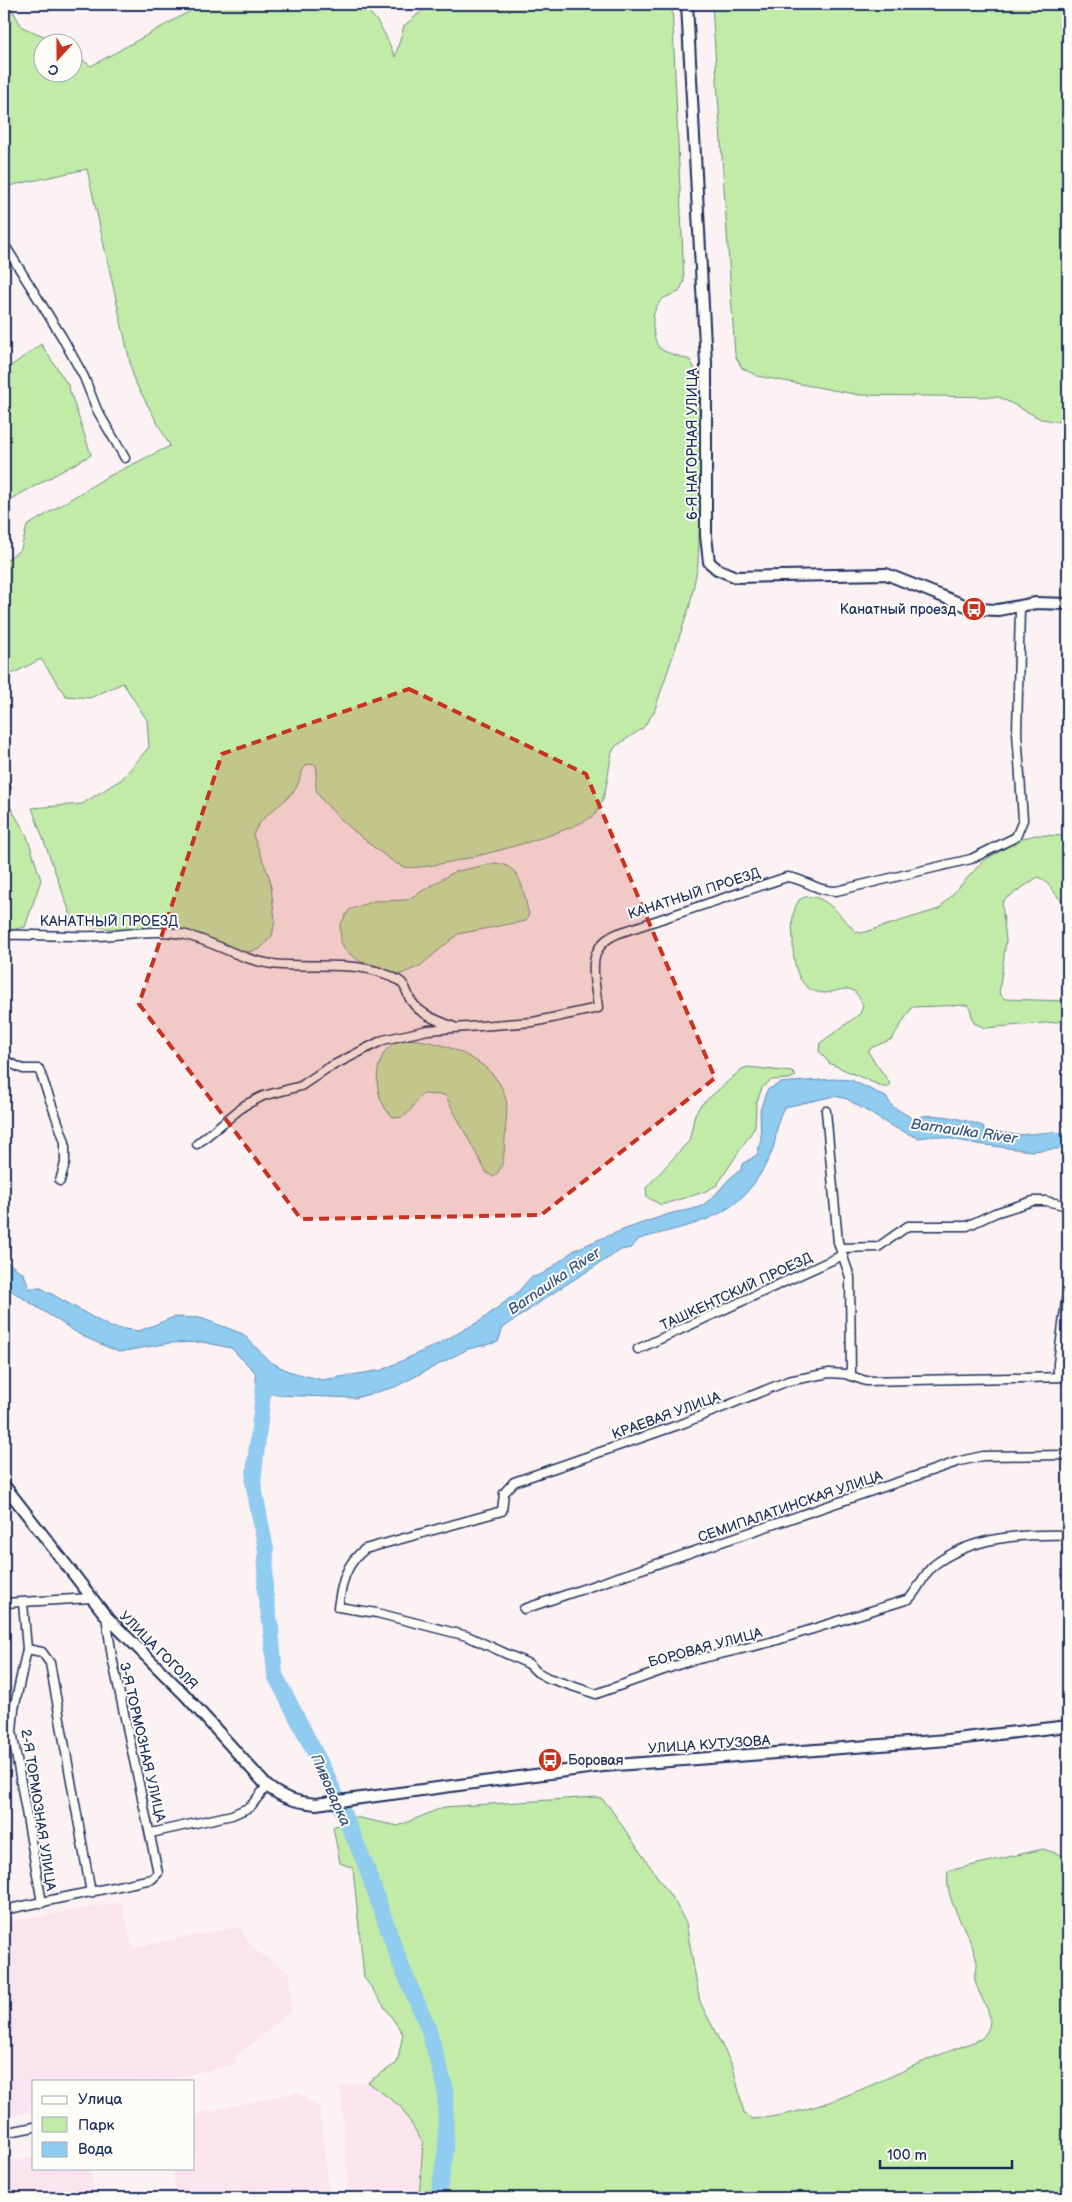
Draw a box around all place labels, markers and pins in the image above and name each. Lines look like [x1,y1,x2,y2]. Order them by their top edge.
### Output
bus stop icon: Канатный проезд [961,596,987,622]
place label: Канатный проезд [840,601,956,618]
bus stop icon: Боровая [537,1747,563,1773]
place label: Боровая [568,1752,624,1769]

